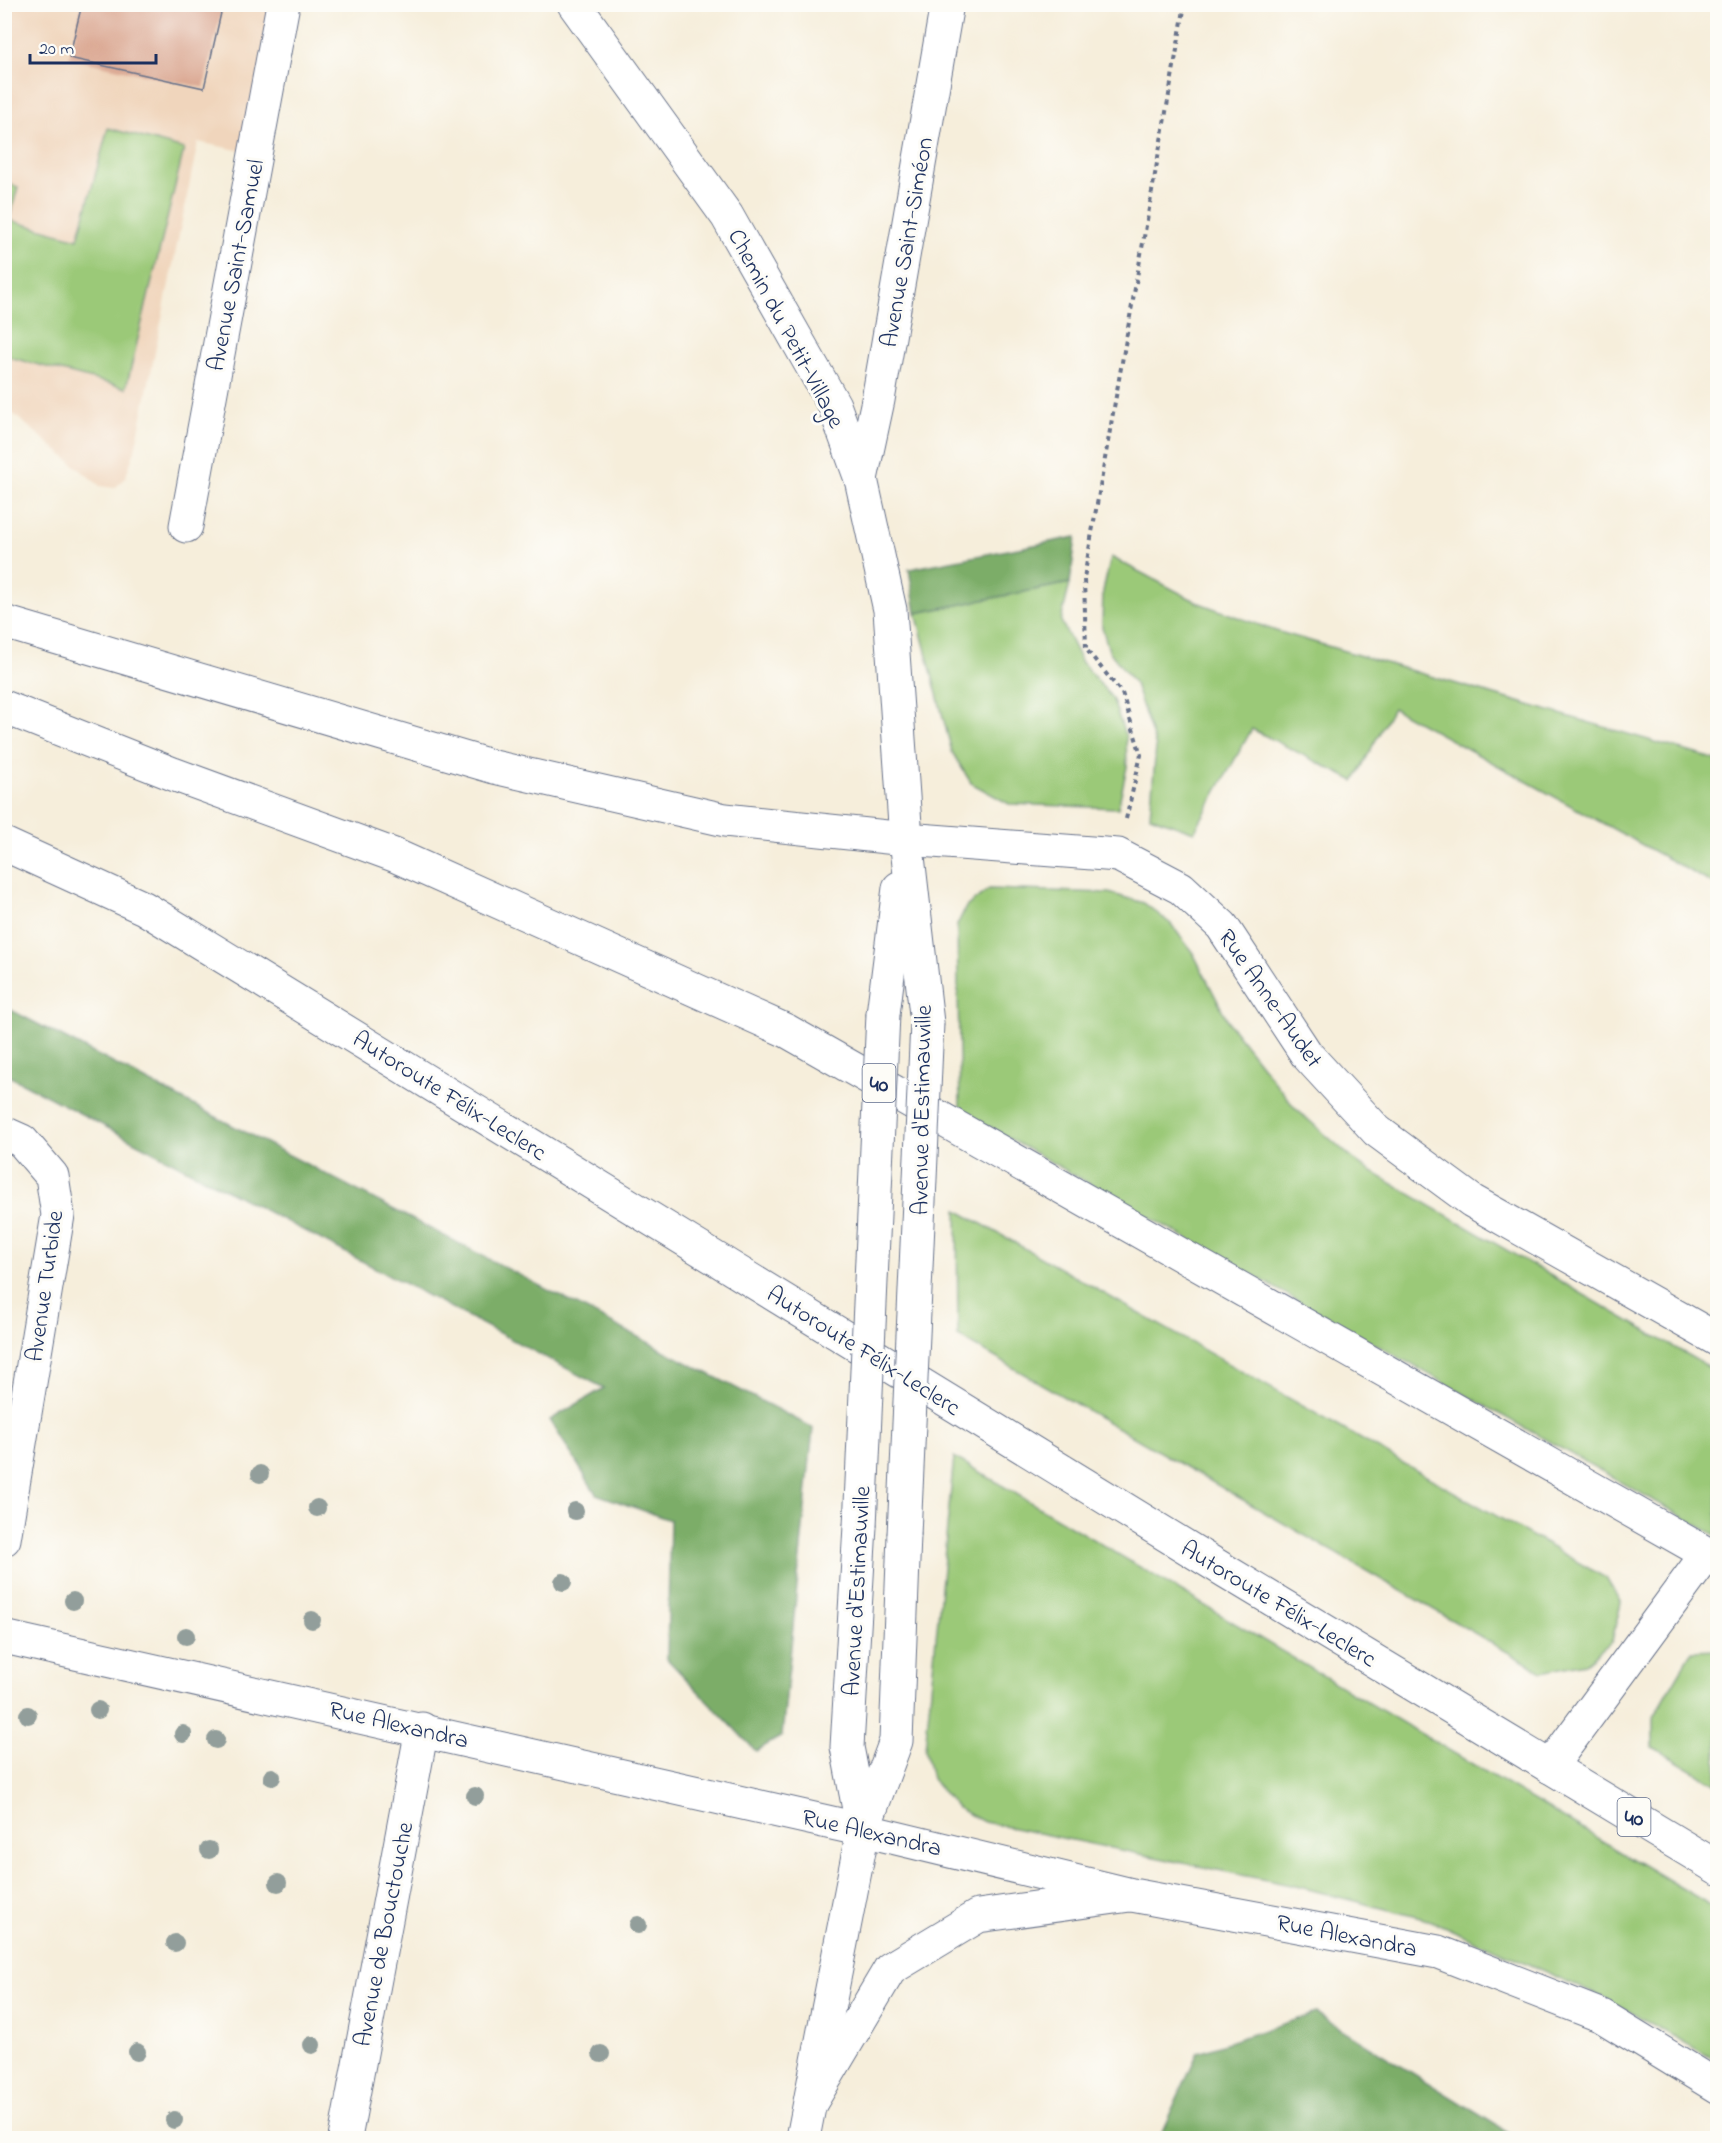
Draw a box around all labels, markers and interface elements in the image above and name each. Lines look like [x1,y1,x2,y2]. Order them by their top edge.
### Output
scale bar [30,27,156,65]
text: 20 m [39,37,74,63]
street label: Avenue Saint-Siméon [873,135,944,350]
street label: Avenue Saint-Samuel [200,157,275,374]
street label: Chemin du Petit-Village [717,223,852,435]
street label: Rue Anne-Audet [1208,923,1330,1076]
street label: Avenue d'Estimauville [904,1004,943,1216]
street label: Autoroute Félix-Leclerc [345,1023,553,1171]
road number: 40 [862,1064,896,1102]
street label: Avenue Turbide [19,1208,74,1364]
street label: Autoroute Félix-Leclerc [759,1278,967,1426]
street label: Avenue d'Estimauville [836,1485,881,1697]
street label: Autoroute Félix-Leclerc [1173,1533,1383,1678]
street label: Rue Alexandra [325,1693,472,1760]
road number: 40 [1618,1798,1650,1836]
street label: Rue Alexandra [798,1801,945,1868]
street label: Avenue de Bouctouche [347,1819,424,2050]
street label: Rue Alexandra [1273,1907,1420,1968]

